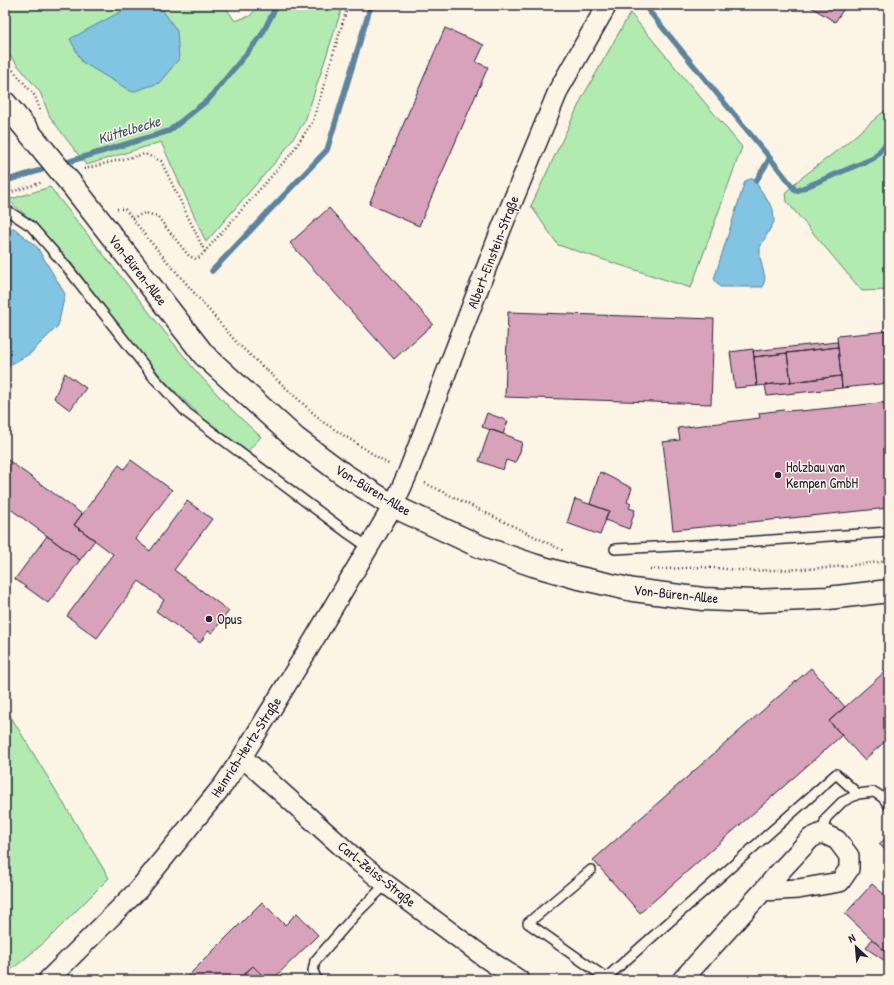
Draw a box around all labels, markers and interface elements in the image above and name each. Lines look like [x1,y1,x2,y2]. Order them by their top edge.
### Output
water label: Küttelbecke [95,110,164,149]
street label: Albert-Einstein-Straße [462,192,524,311]
street label: Von-Büren-Allee [105,230,172,309]
place label: Holzbau van Kempen GmbH [786,457,859,493]
street label: Von-Büren-Allee [332,459,415,520]
marker: Holzbau van Kempen GmbH [773,470,783,480]
street label: Von-Büren-Allee [633,580,720,607]
place label: Opus [217,609,242,629]
marker: Opus [204,614,214,624]
street label: Heinrich-Hertz-Straße [206,692,286,801]
street label: Carl-Zeiss-Straße [334,836,421,912]
north arrow [836,927,876,967]
text: N [846,930,857,946]

